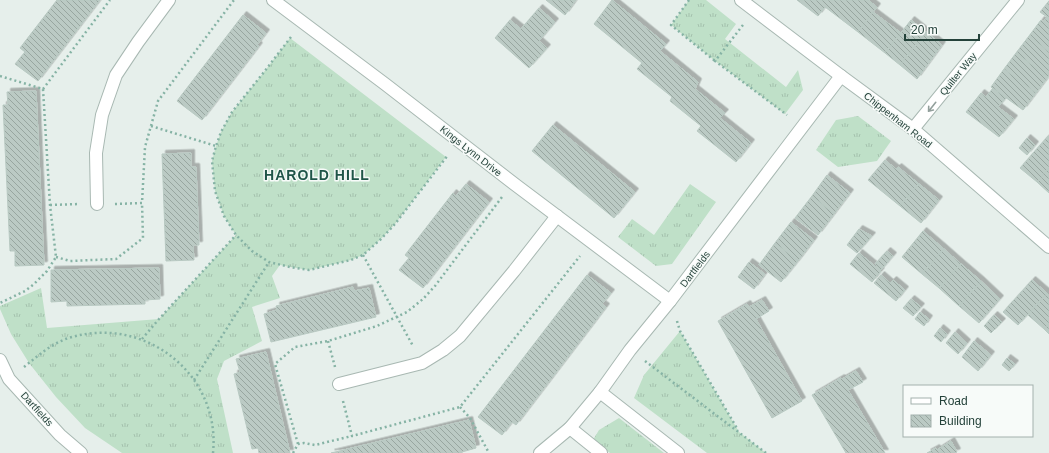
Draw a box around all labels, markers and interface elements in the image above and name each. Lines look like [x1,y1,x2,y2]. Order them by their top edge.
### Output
scale bar [905,16,979,42]
text: 20 m [911,23,938,37]
street label: Quilter Way [937,50,979,98]
street label: Chippenham Road [862,90,934,150]
one-way arrow [927,101,936,112]
street label: Kings Lynn Drive [438,124,504,179]
district label: HAROLD HILL [264,167,370,183]
street label: Dartfields [678,249,712,289]
legend [903,385,1033,437]
street label: Dartfields [19,390,55,428]
text: Road [939,394,968,408]
text: Building [939,414,982,428]

